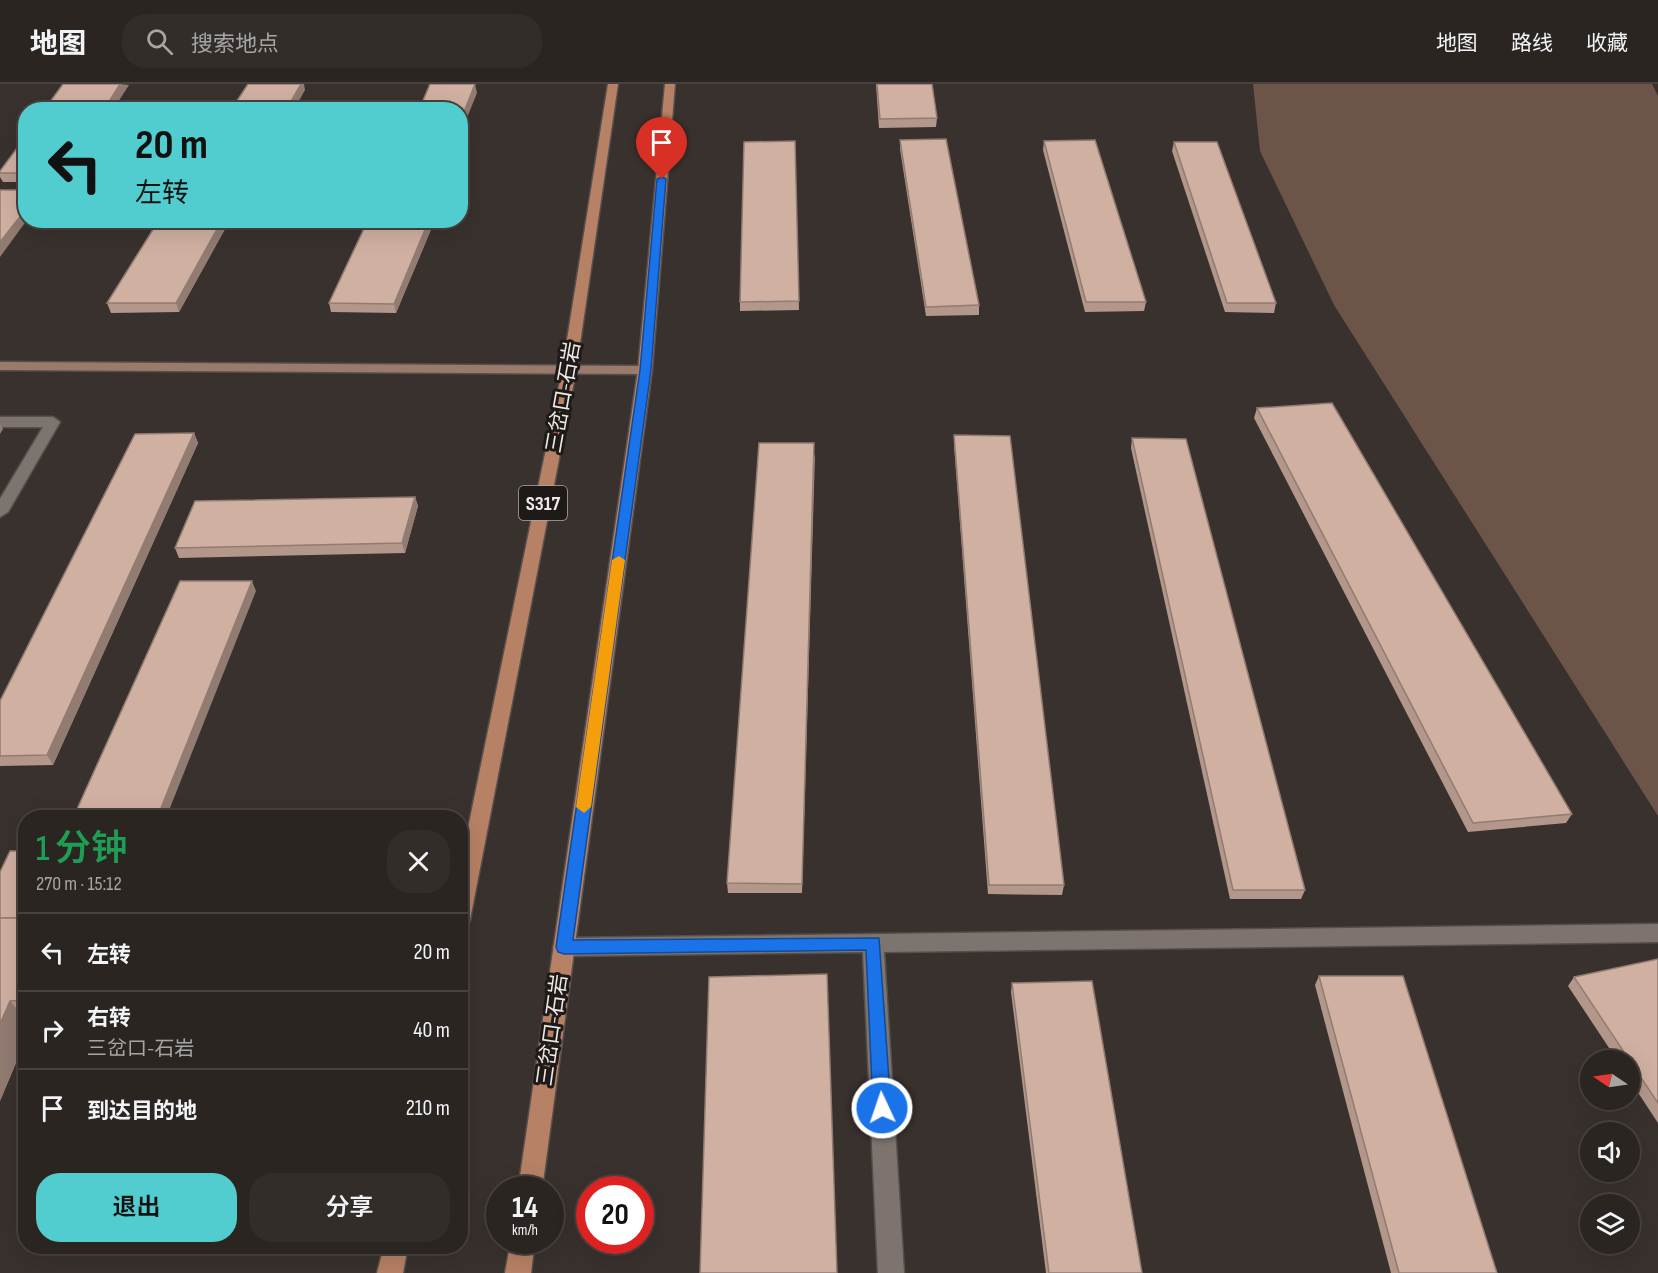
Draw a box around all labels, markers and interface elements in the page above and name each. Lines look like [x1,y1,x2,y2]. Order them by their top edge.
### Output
search box [122,14,542,68]
icon: search [143,25,176,58]
text: 地图 [30,28,86,61]
text: 搜索地点 [191,31,279,58]
text: 地图 [1436,31,1478,56]
text: 路线 [1511,31,1553,56]
text: 收藏 [1586,31,1628,56]
pin [636,117,687,179]
text: 20 m [135,120,208,171]
icon: left [36,126,114,204]
icon: arrive [645,126,678,159]
text: 左转 [135,178,189,210]
street label: 三岔口-石岩 [541,339,586,455]
road number: S317 [519,486,567,520]
text: 1 分钟 [36,828,127,871]
button: close [387,830,450,893]
text: 270 m · 15:12 [36,872,122,896]
icon: left [36,936,69,969]
text: 20 m [414,939,450,966]
text: 左转 [87,942,131,969]
street label: 三岔口-石岩 [532,973,573,1088]
text: 右转 [87,1005,131,1032]
icon: right [36,1014,69,1047]
text: 40 m [413,1017,450,1044]
text: 三岔口-石岩 [87,1037,194,1061]
north arrow [1580,1050,1640,1110]
map controls [1580,1050,1640,1254]
position arrow [850,1076,914,1140]
icon: arrive [36,1092,69,1125]
text: 210 m [406,1095,450,1122]
text: 到达目的地 [87,1098,197,1125]
button: sound [1580,1122,1640,1182]
button: 退出 [36,1173,237,1242]
button: 分享 [249,1173,450,1242]
speed limit sign: 20 [576,1176,654,1254]
text: 14 [512,1190,538,1226]
button: layers [1580,1194,1640,1254]
text: km/h [512,1221,538,1240]

